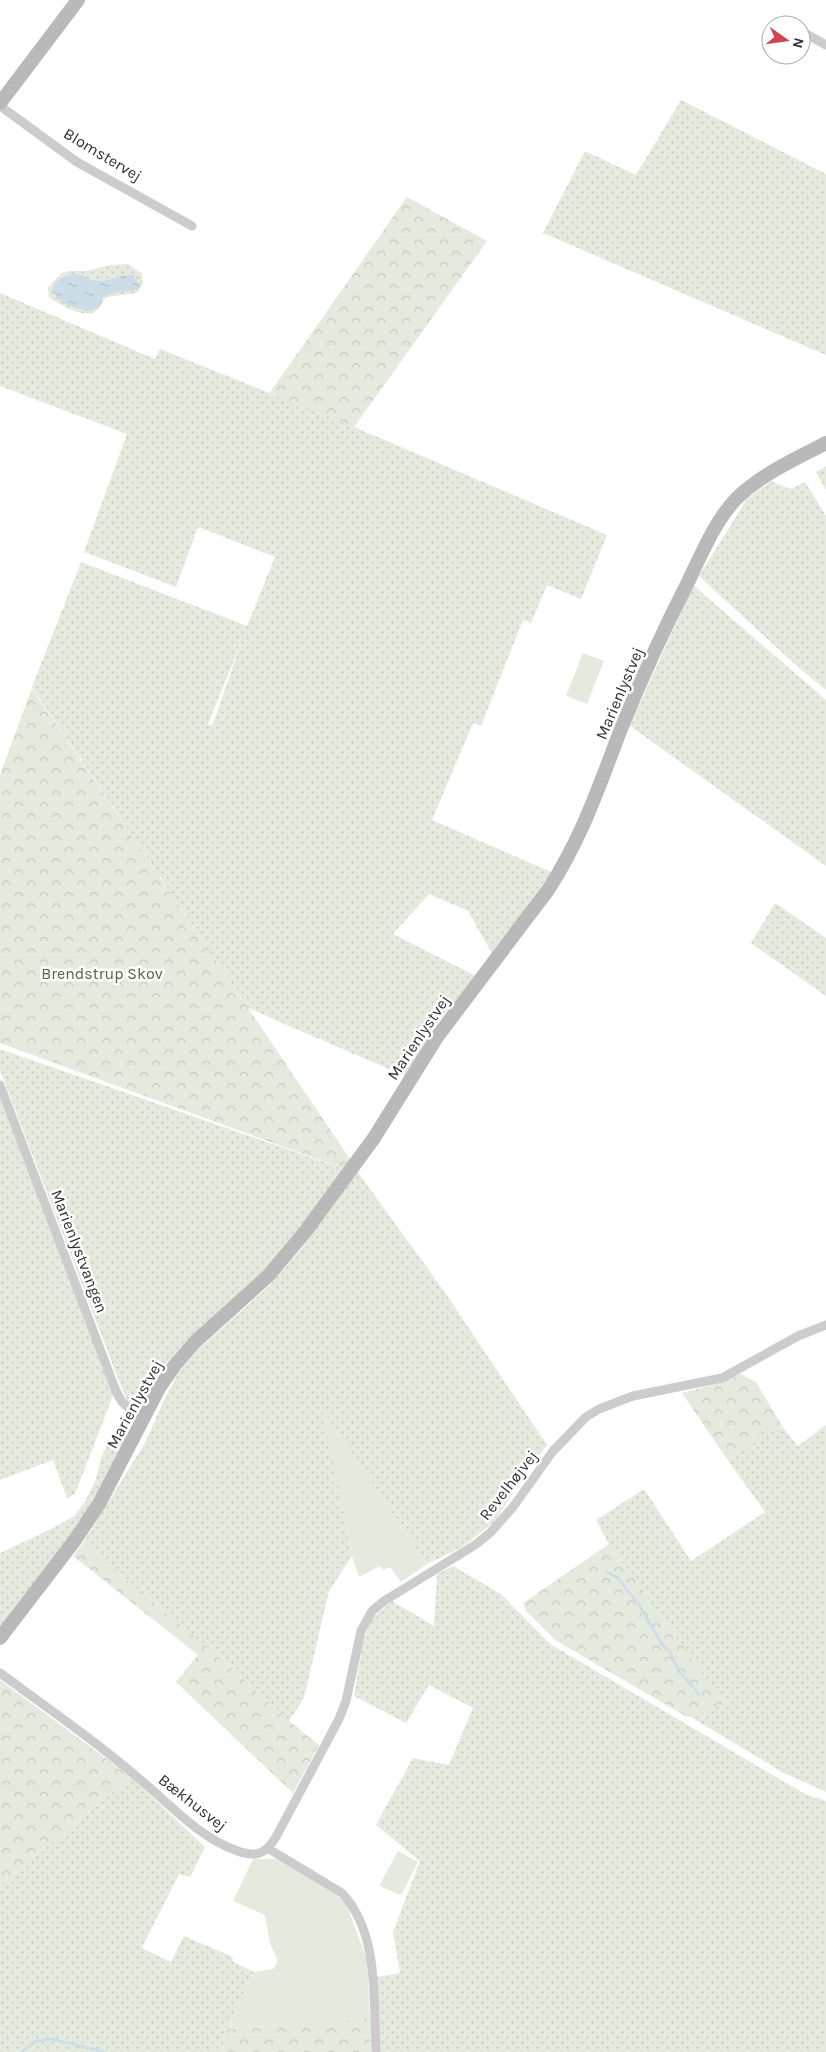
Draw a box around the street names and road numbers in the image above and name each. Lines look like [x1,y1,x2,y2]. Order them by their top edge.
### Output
street label: Blomstervej [60,124,145,185]
street label: Marienlystvej [591,644,647,742]
street label: Marienlystvej [383,991,454,1083]
street label: Marienlystvangen [47,1187,112,1316]
street label: Marienlystvej [102,1357,167,1452]
street label: Revelhøjvej [475,1447,542,1524]
street label: Bækhusvej [155,1770,231,1835]

